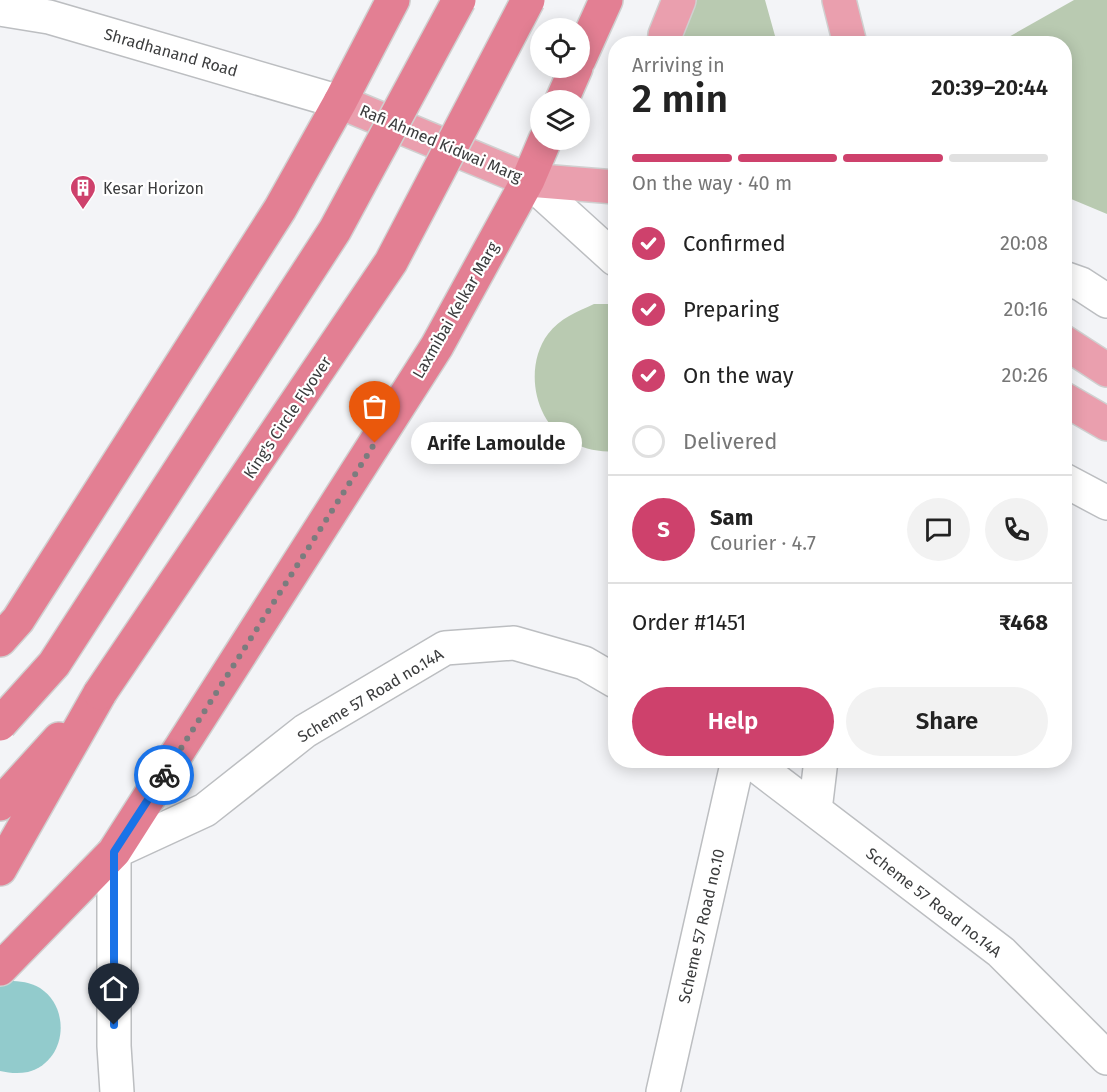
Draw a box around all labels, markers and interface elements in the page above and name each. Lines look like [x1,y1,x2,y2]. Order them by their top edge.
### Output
map controls [530,18,590,150]
button: locate [530,18,590,78]
street label: Shradhanand Road [102,24,240,81]
text: Arriving in [632,53,725,77]
text: 20:39–20:44 [931,74,1048,101]
text: 2 min [632,76,728,122]
button: layers [530,90,590,150]
street label: Rafi Ahmed Kidwai Marg [357,101,525,186]
text: On the way · 40 m [632,171,792,195]
building icon: Kesar Horizon [68,173,98,211]
place label: Kesar Horizon [103,179,204,198]
icon: check [632,227,665,260]
text: Confirmed [683,230,786,257]
text: 20:08 [1000,231,1048,255]
street label: Laxmibai Kelkar Marg [409,238,503,382]
icon: check [632,293,665,326]
text: Preparing [683,296,779,323]
text: 20:16 [1004,297,1048,321]
street label: King's Circle Flyover [240,352,336,482]
icon: check [632,359,665,392]
text: On the way [683,362,794,389]
text: 20:26 [1002,363,1048,387]
pin [349,381,400,443]
icon: bag [358,390,391,423]
callout: Arife Lamoulde [411,422,582,464]
text: Delivered [683,428,778,455]
text: Arife Lamoulde [428,431,565,455]
button: chat [907,498,970,561]
button: phone [985,498,1048,561]
text: Sam [710,504,753,531]
text: S [657,516,670,543]
text: Courier · 4.7 [710,531,816,555]
text: Order #1451 [632,609,746,636]
text: ₹468 [999,609,1048,636]
street label: Scheme 57 Road no.14A [294,644,447,746]
button: Help [632,687,834,756]
button: Share [846,687,1048,756]
courier [134,745,194,805]
icon: bike [148,759,181,792]
street label: Scheme 57 Road no.14A [862,844,1006,962]
street label: Scheme 57 Road no.10 [674,847,729,1005]
pin [88,963,139,1025]
icon: home [97,972,130,1005]

